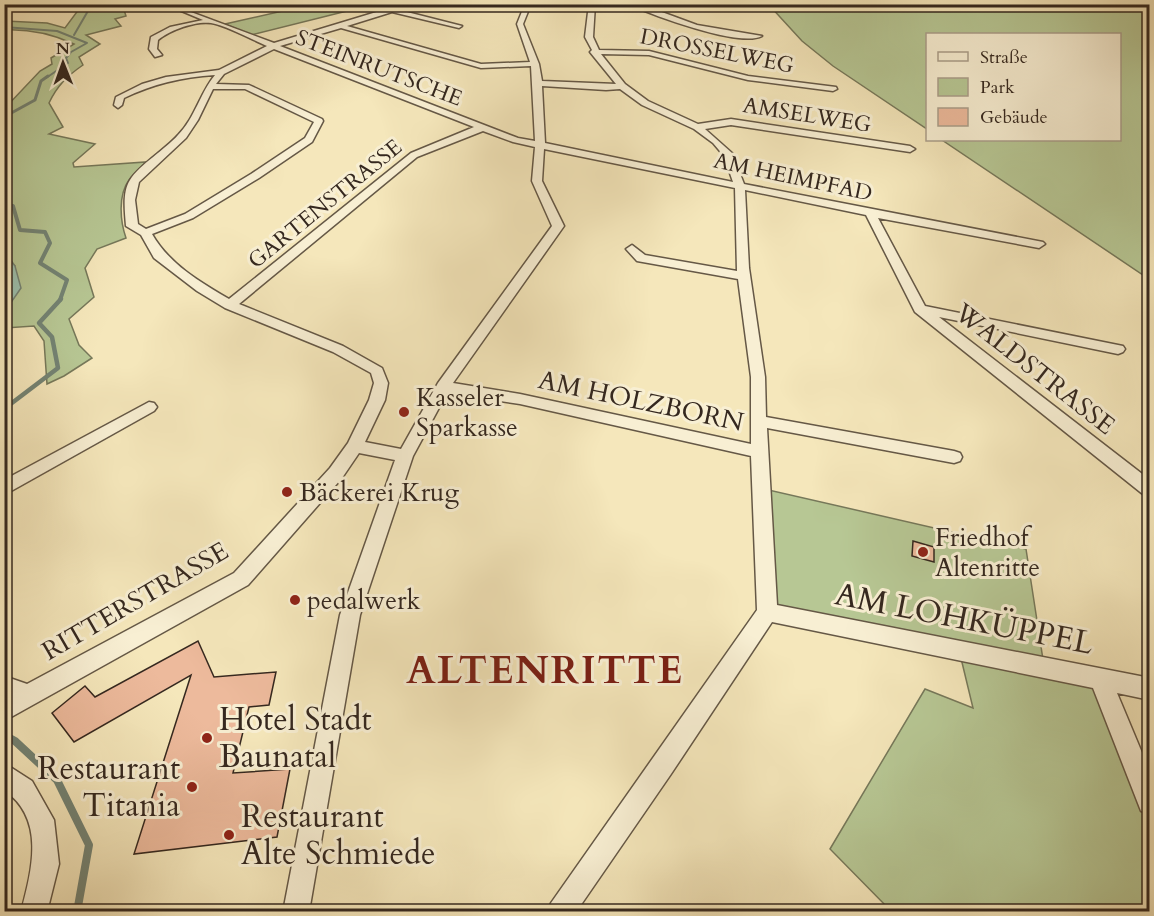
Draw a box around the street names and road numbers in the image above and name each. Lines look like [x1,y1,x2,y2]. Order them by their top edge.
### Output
street label: DROSSELWEG [637,21,797,81]
street label: STEINRUTSCHE [291,22,467,114]
street label: AMSELWEG [741,90,873,140]
street label: GARTENSTRASSE [242,132,408,276]
street label: AM HEIMPFAD [711,146,875,208]
street label: WALDSTRASSE [947,295,1123,443]
street label: AM HOLZBORN [535,362,747,440]
street label: RITTERSTRASSE [35,533,235,669]
street label: AM LOHKÜPPEL [831,572,1097,666]

